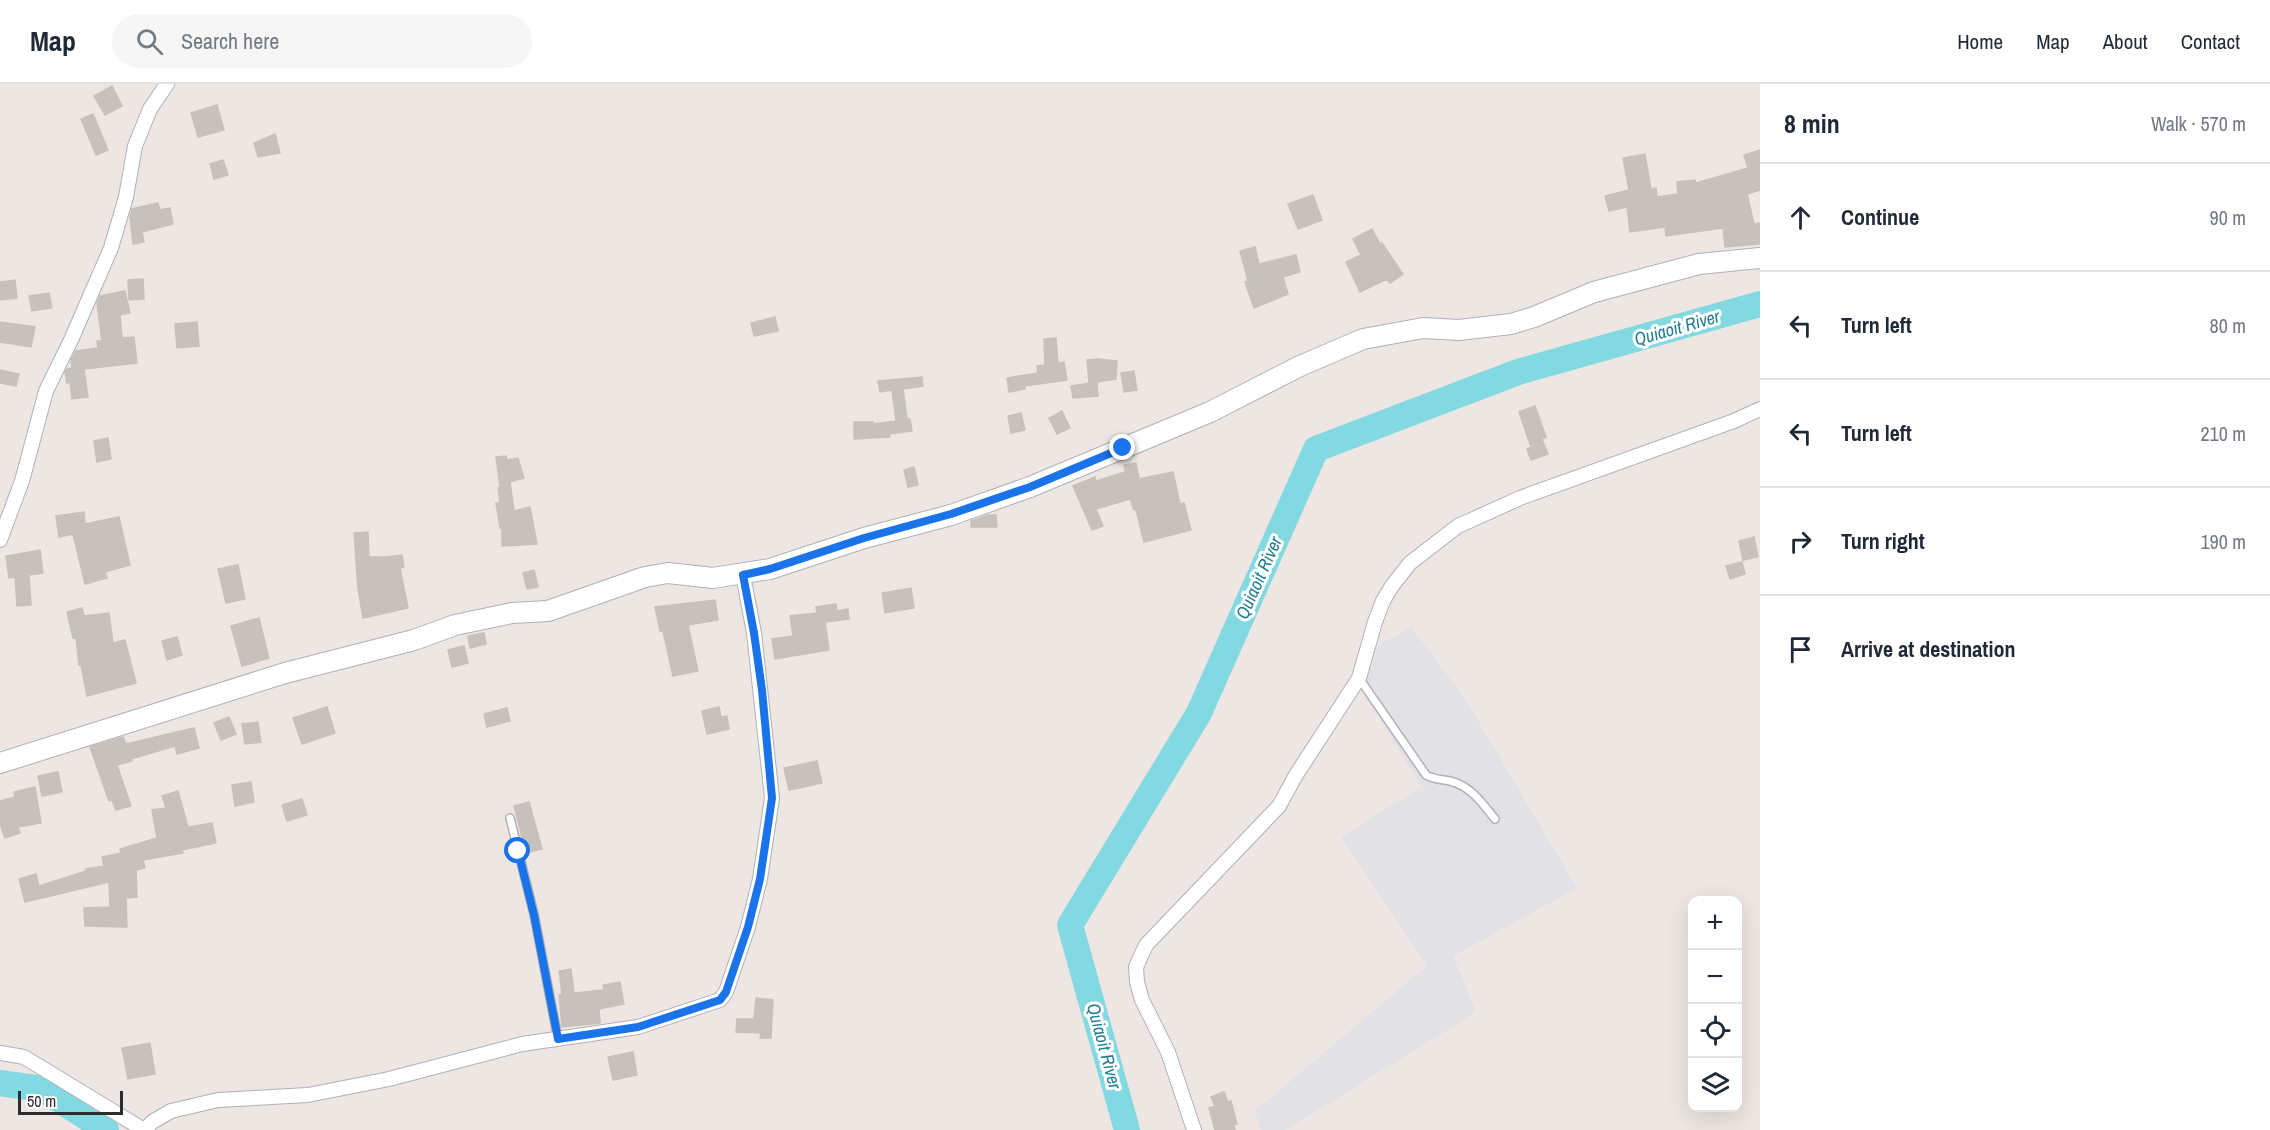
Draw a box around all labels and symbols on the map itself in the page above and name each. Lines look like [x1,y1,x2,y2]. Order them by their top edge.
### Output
water label: Quiaoit River [1631,303,1724,352]
route end [1109,434,1135,460]
water label: Quiaoit River [1229,532,1288,623]
route start [504,837,530,863]
water label: Quiaoit River [1081,1000,1128,1093]
scale bar [18,1088,123,1116]

